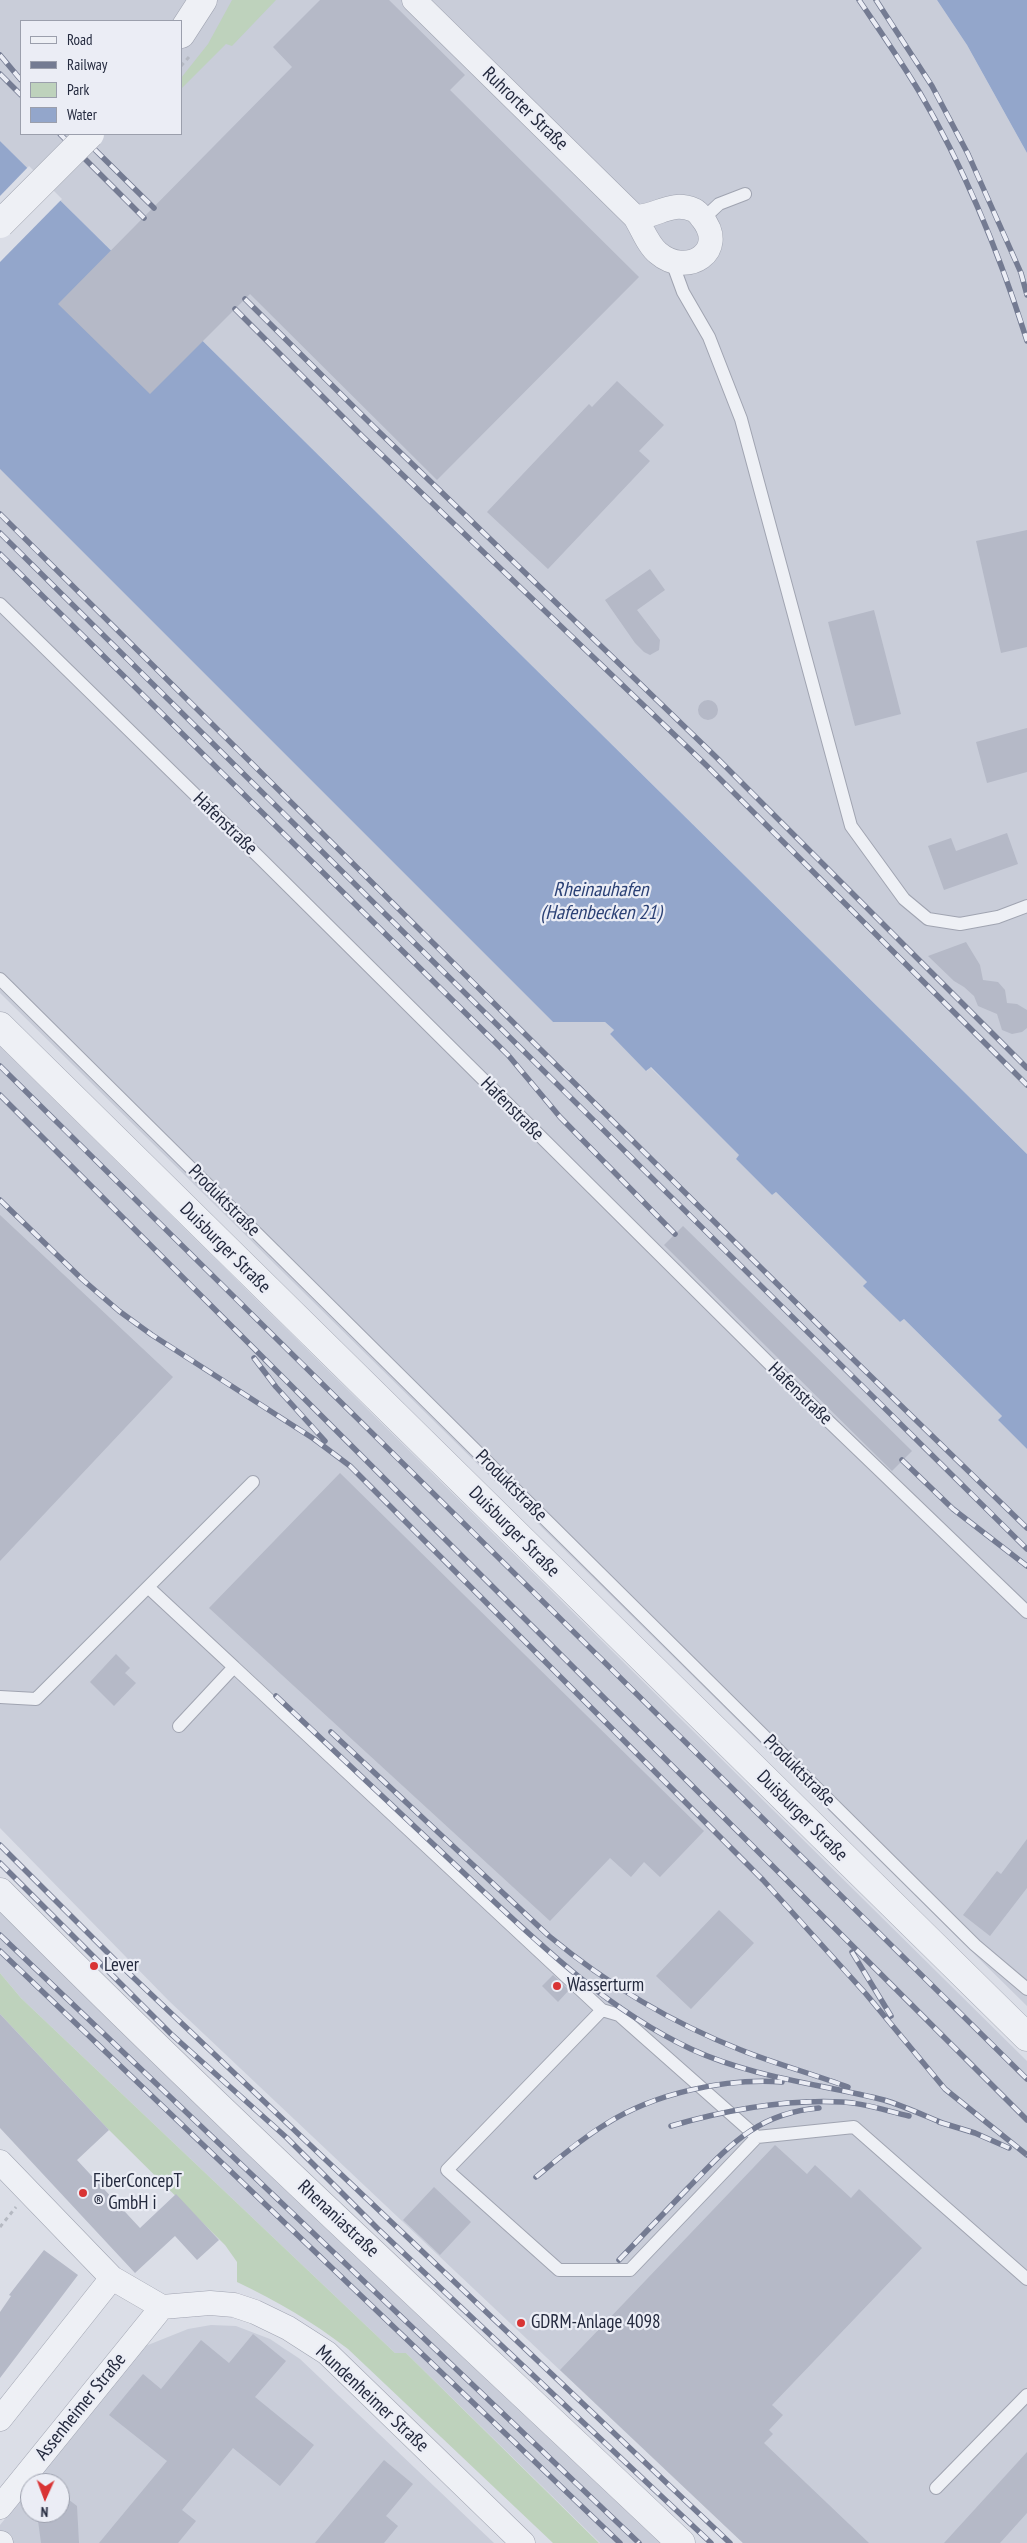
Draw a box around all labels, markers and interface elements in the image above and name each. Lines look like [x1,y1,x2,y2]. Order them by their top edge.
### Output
legend [20,20,182,135]
text: Road [67,30,93,49]
text: Railway [67,55,107,74]
street label: Ruhrorter Straße [477,63,573,155]
text: Park [67,80,89,99]
text: Water [67,105,97,124]
street label: Hafenstraße [188,788,262,860]
water label: Rheinauhafen (Hafenbecken 21) [541,878,661,925]
street label: Hafenstraße [476,1073,548,1145]
street label: Produktstraße [183,1160,265,1242]
street label: Duisburger Straße [175,1198,275,1298]
street label: Hafenstraße [763,1358,837,1430]
street label: Produktstraße [470,1445,552,1527]
street label: Duisburger Straße [464,1482,564,1582]
street label: Produktstraße [758,1730,840,1812]
street label: Duisburger Straße [752,1766,852,1866]
place label: Lever [104,1955,139,1977]
marker: Lever [88,1960,100,1972]
place label: Wasserturm [567,1975,644,1997]
marker: Wasserturm [551,1980,563,1992]
place label: FiberConcepT ® GmbH i [93,2171,182,2215]
street label: Rhenaniastraße [293,2176,383,2262]
marker: FiberConcepT ® GmbH i [77,2187,89,2199]
place label: GDRM-Anlage 4098 [531,2312,661,2334]
marker: GDRM-Anlage 4098 [515,2317,527,2329]
street label: Mundenheimer Straße [311,2341,433,2457]
street label: Assenheimer Straße [31,2349,131,2465]
north arrow [20,2473,70,2523]
text: N [40,2503,49,2521]

